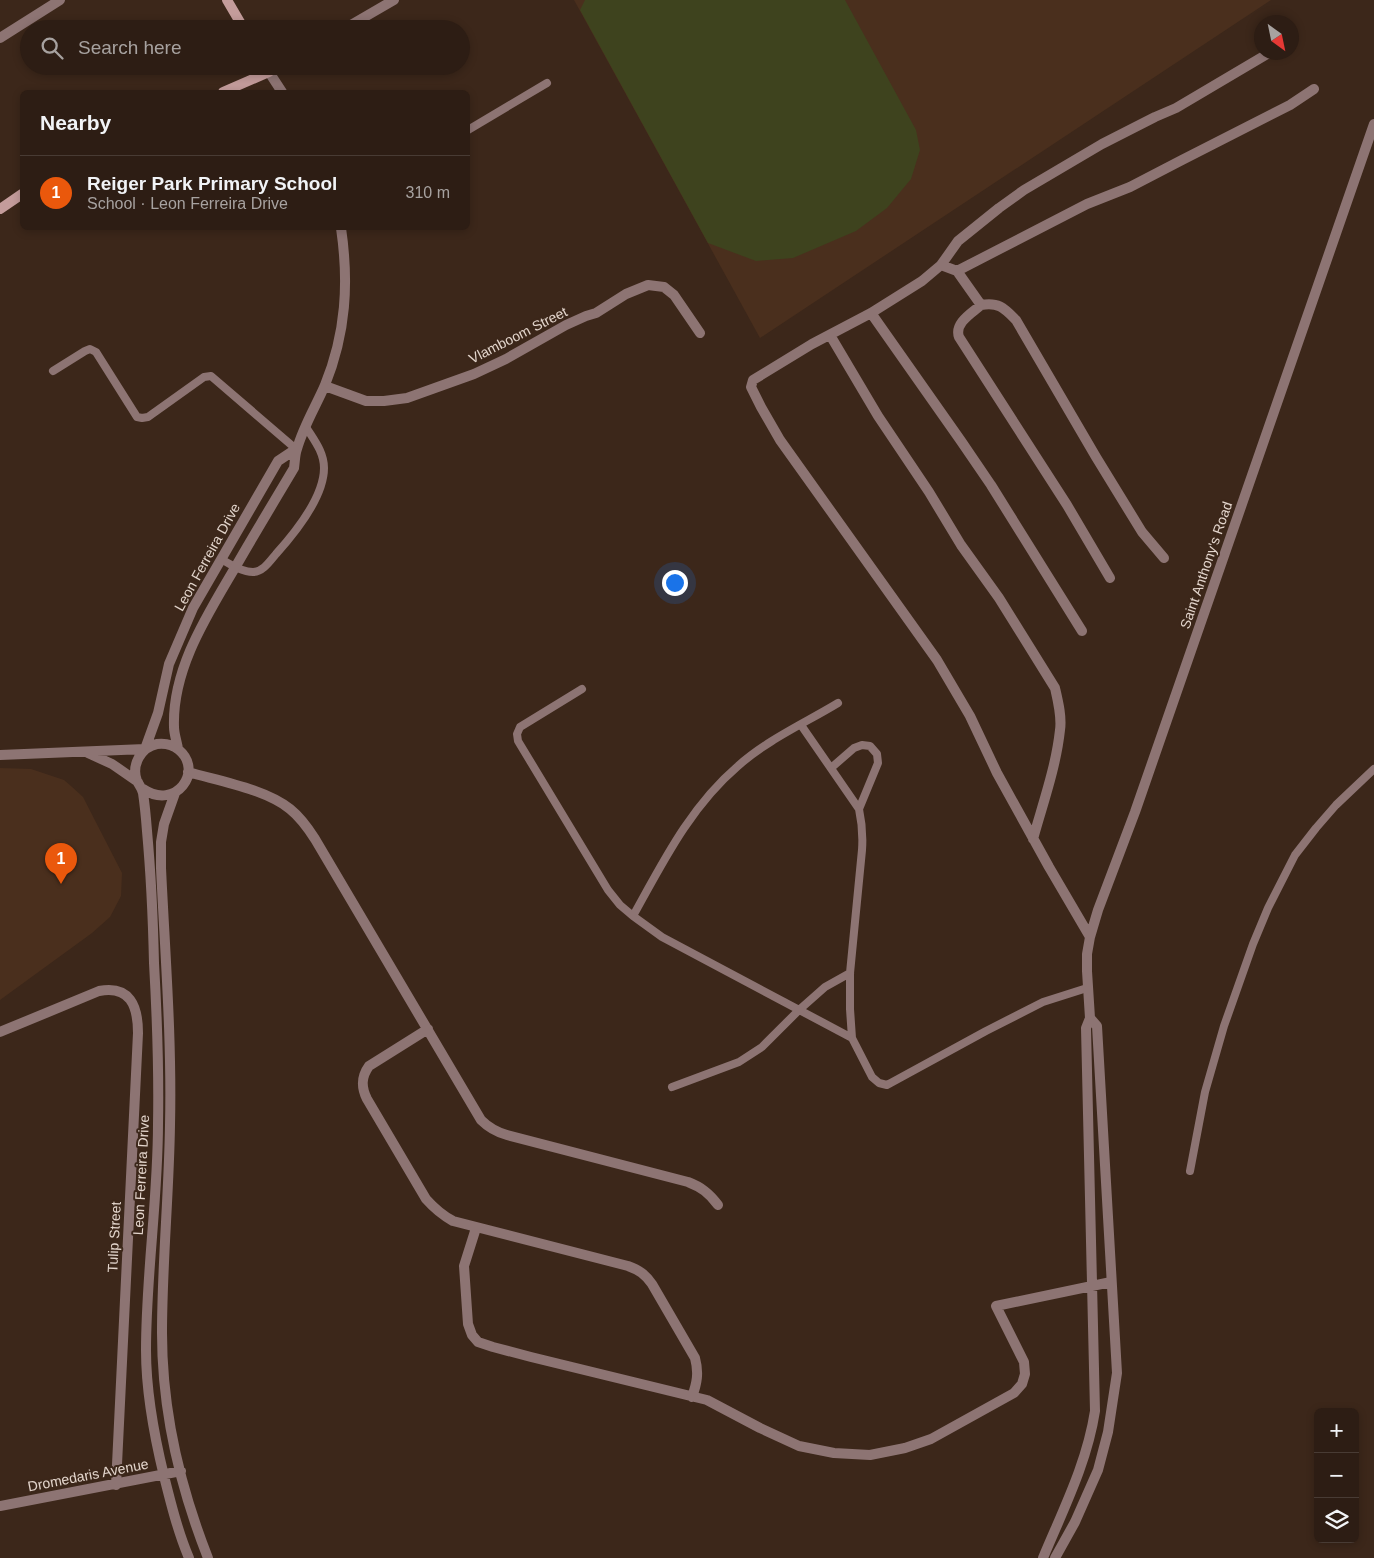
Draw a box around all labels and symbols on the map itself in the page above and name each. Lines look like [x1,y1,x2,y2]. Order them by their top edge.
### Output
north arrow [1254,15,1299,60]
street label: Vlamboom Street [466,303,570,367]
street label: Saint Anthony's Road [1177,499,1235,631]
street label: Leon Ferreira Drive [171,500,243,614]
your location [662,570,688,596]
pin: 1 [45,843,77,884]
street label: Leon Ferreira Drive [130,1114,152,1236]
street label: Tulip Street [104,1201,124,1273]
street label: Dromedaris Avenue [26,1455,150,1495]

